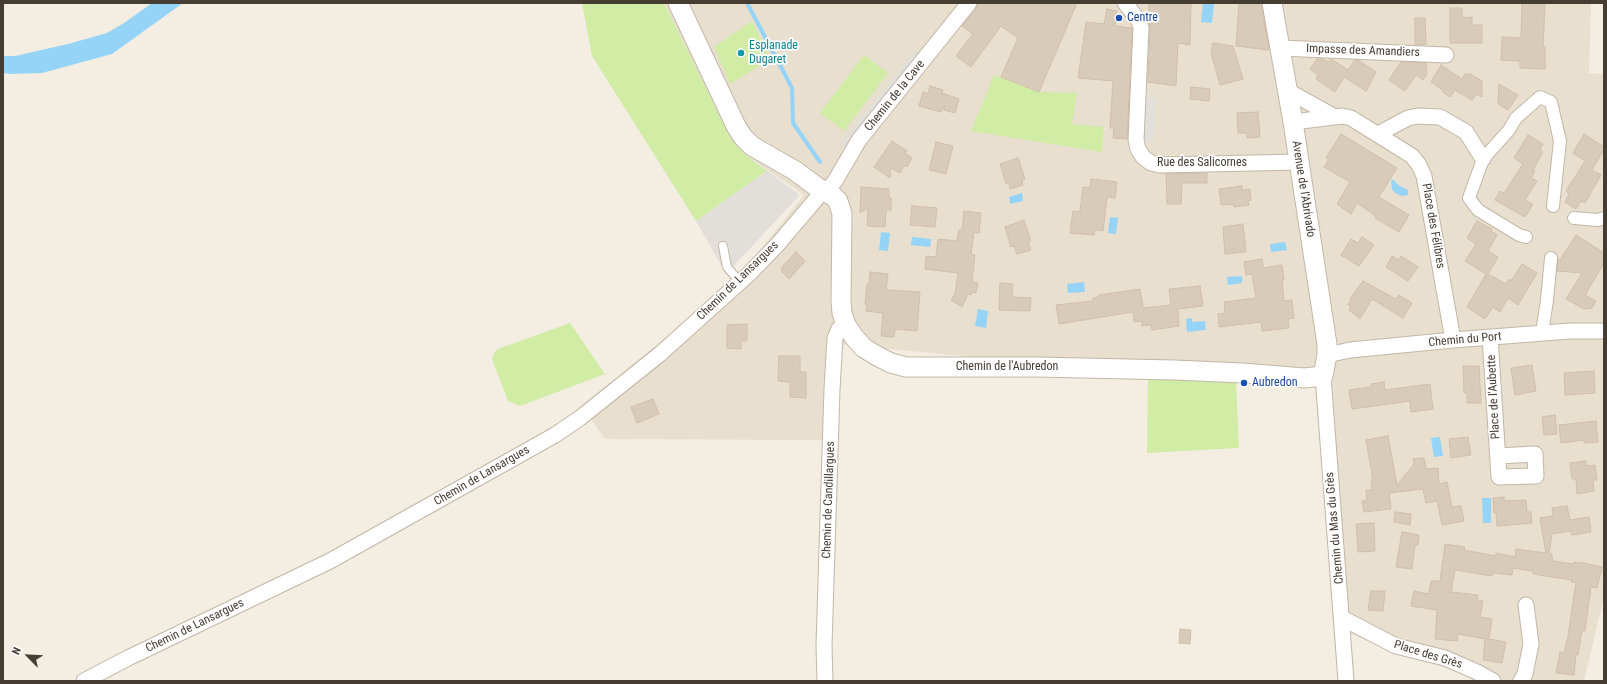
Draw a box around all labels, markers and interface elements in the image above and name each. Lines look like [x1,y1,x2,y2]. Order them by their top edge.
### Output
place label: Centre [1127,11,1158,25]
marker: Centre [1114,13,1124,23]
place label: Esplanade Dugaret [749,39,798,67]
street label: Impasse des Amandiers [1306,42,1420,60]
marker: Esplanade Dugaret [736,48,746,58]
street label: Chemin de la Cave [862,58,928,134]
street label: Avenue de l'Abrivado [1288,140,1318,238]
street label: Rue des Salicornes [1157,156,1247,170]
street label: Place des Félibres [1418,182,1448,270]
street label: Chemin de Lansargues [694,238,782,324]
street label: Chemin du Port [1428,330,1502,350]
street label: Place de l'Aubette [1485,354,1503,440]
street label: Chemin de l'Aubredon [956,360,1058,374]
place label: Aubredon [1252,376,1298,390]
marker: Aubredon [1239,378,1249,388]
street label: Chemin de Candillargues [820,441,838,559]
street label: Chemin de Lansargues [432,443,532,509]
street label: Chemin du Mas du Grès [1323,471,1347,585]
street label: Chemin de Lansargues [143,596,247,656]
north arrow [8,636,48,676]
street label: Place des Grès [1392,638,1464,672]
text: N [9,645,24,657]

